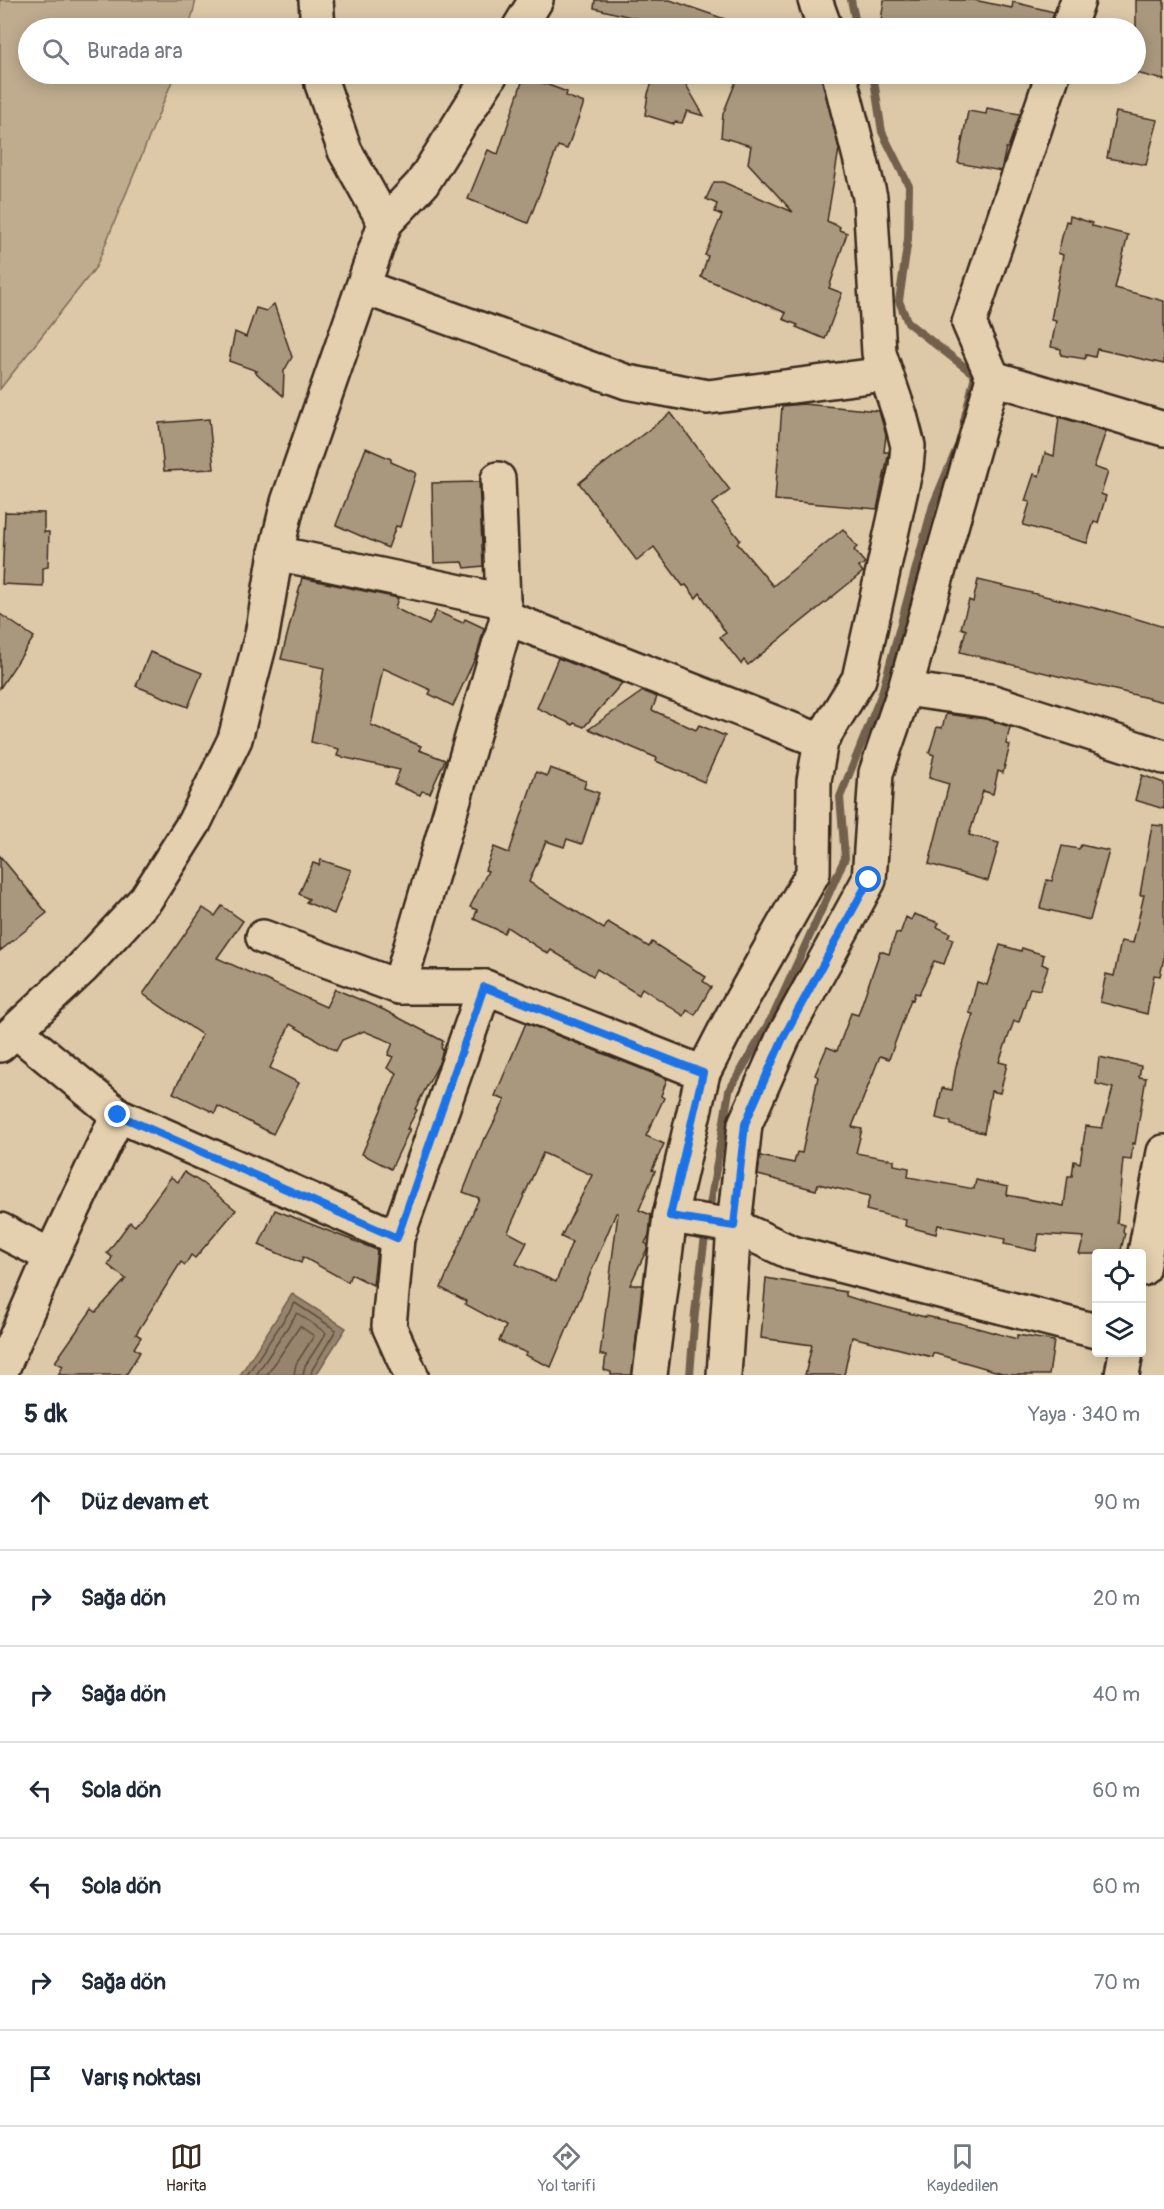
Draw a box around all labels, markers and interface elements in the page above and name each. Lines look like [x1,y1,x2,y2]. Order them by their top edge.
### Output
search box [18,18,1146,84]
icon: search [39,35,72,68]
text: Burada ara [87,37,183,65]
route start [855,866,881,892]
route end [104,1101,130,1127]
map controls [1092,1249,1146,1357]
button: locate [1092,1249,1146,1303]
button: layers [1092,1303,1146,1357]
text: 5 dk [24,1398,67,1430]
text: Yaya · 340 m [1028,1402,1140,1427]
icon: ahead [24,1486,57,1519]
text: Düz devam et [81,1488,208,1516]
text: 90 m [1094,1490,1140,1515]
icon: right [24,1582,57,1615]
text: Sağa dön [81,1584,166,1612]
text: 20 m [1093,1586,1140,1611]
icon: right [24,1678,57,1711]
text: Sağa dön [81,1680,166,1708]
text: 40 m [1093,1682,1140,1707]
icon: left [24,1774,57,1807]
text: Sola dön [81,1776,161,1804]
text: 60 m [1093,1778,1140,1803]
icon: left [24,1870,57,1903]
text: Sola dön [81,1872,161,1900]
text: 60 m [1093,1874,1140,1899]
icon: right [24,1966,57,1999]
text: Sağa dön [81,1968,166,1996]
text: 70 m [1094,1970,1140,1995]
icon: arrive [24,2062,57,2095]
text: Varış noktası [81,2064,202,2092]
tab: Harita [166,2140,207,2196]
tab: Yol tarifi [538,2140,595,2196]
tab: Kaydedilen [927,2140,998,2196]

